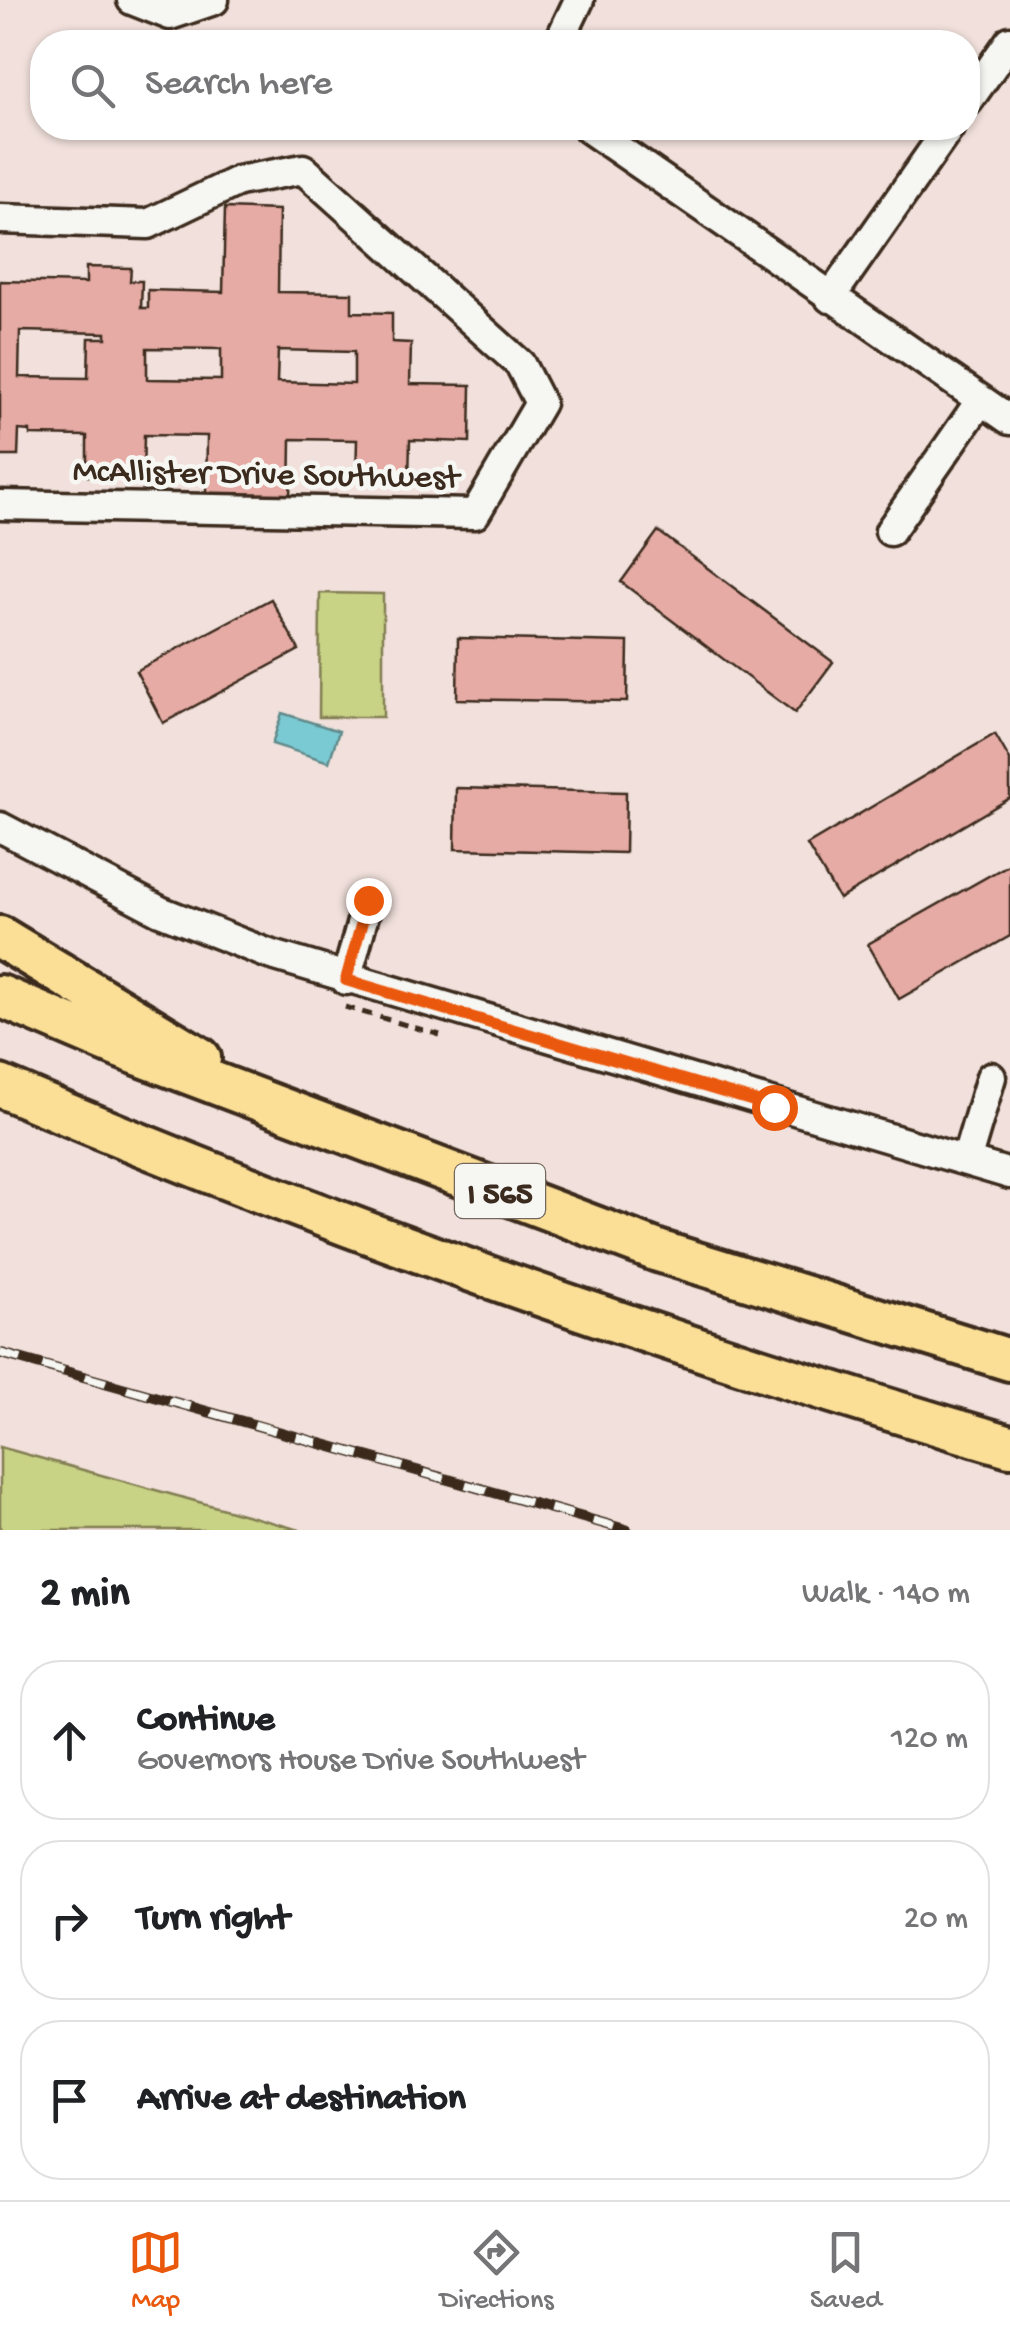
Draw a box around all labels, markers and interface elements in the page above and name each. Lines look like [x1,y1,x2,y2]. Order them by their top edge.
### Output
search box [30,30,980,140]
icon: search [65,58,120,113]
text: Search here [145,63,332,107]
street label: McAllister Drive Southwest [72,453,462,500]
route end [346,878,392,924]
route start [752,1085,798,1131]
road number: I 565 [455,1164,545,1218]
text: 2 min [40,1571,129,1620]
text: Walk · 140 m [802,1576,970,1614]
text: Continue [137,1699,275,1743]
icon: ahead [42,1713,97,1768]
text: 120 m [891,1721,968,1759]
text: Governors House Drive Southwest [137,1743,584,1781]
icon: right [42,1893,97,1948]
text: Turn right [137,1898,289,1942]
text: 20 m [904,1901,968,1939]
icon: arrive [42,2073,97,2128]
text: Arrive at destination [137,2078,466,2122]
tab: Map [128,2225,183,2318]
tab: Directions [440,2225,554,2318]
tab: Saved [810,2225,882,2318]

